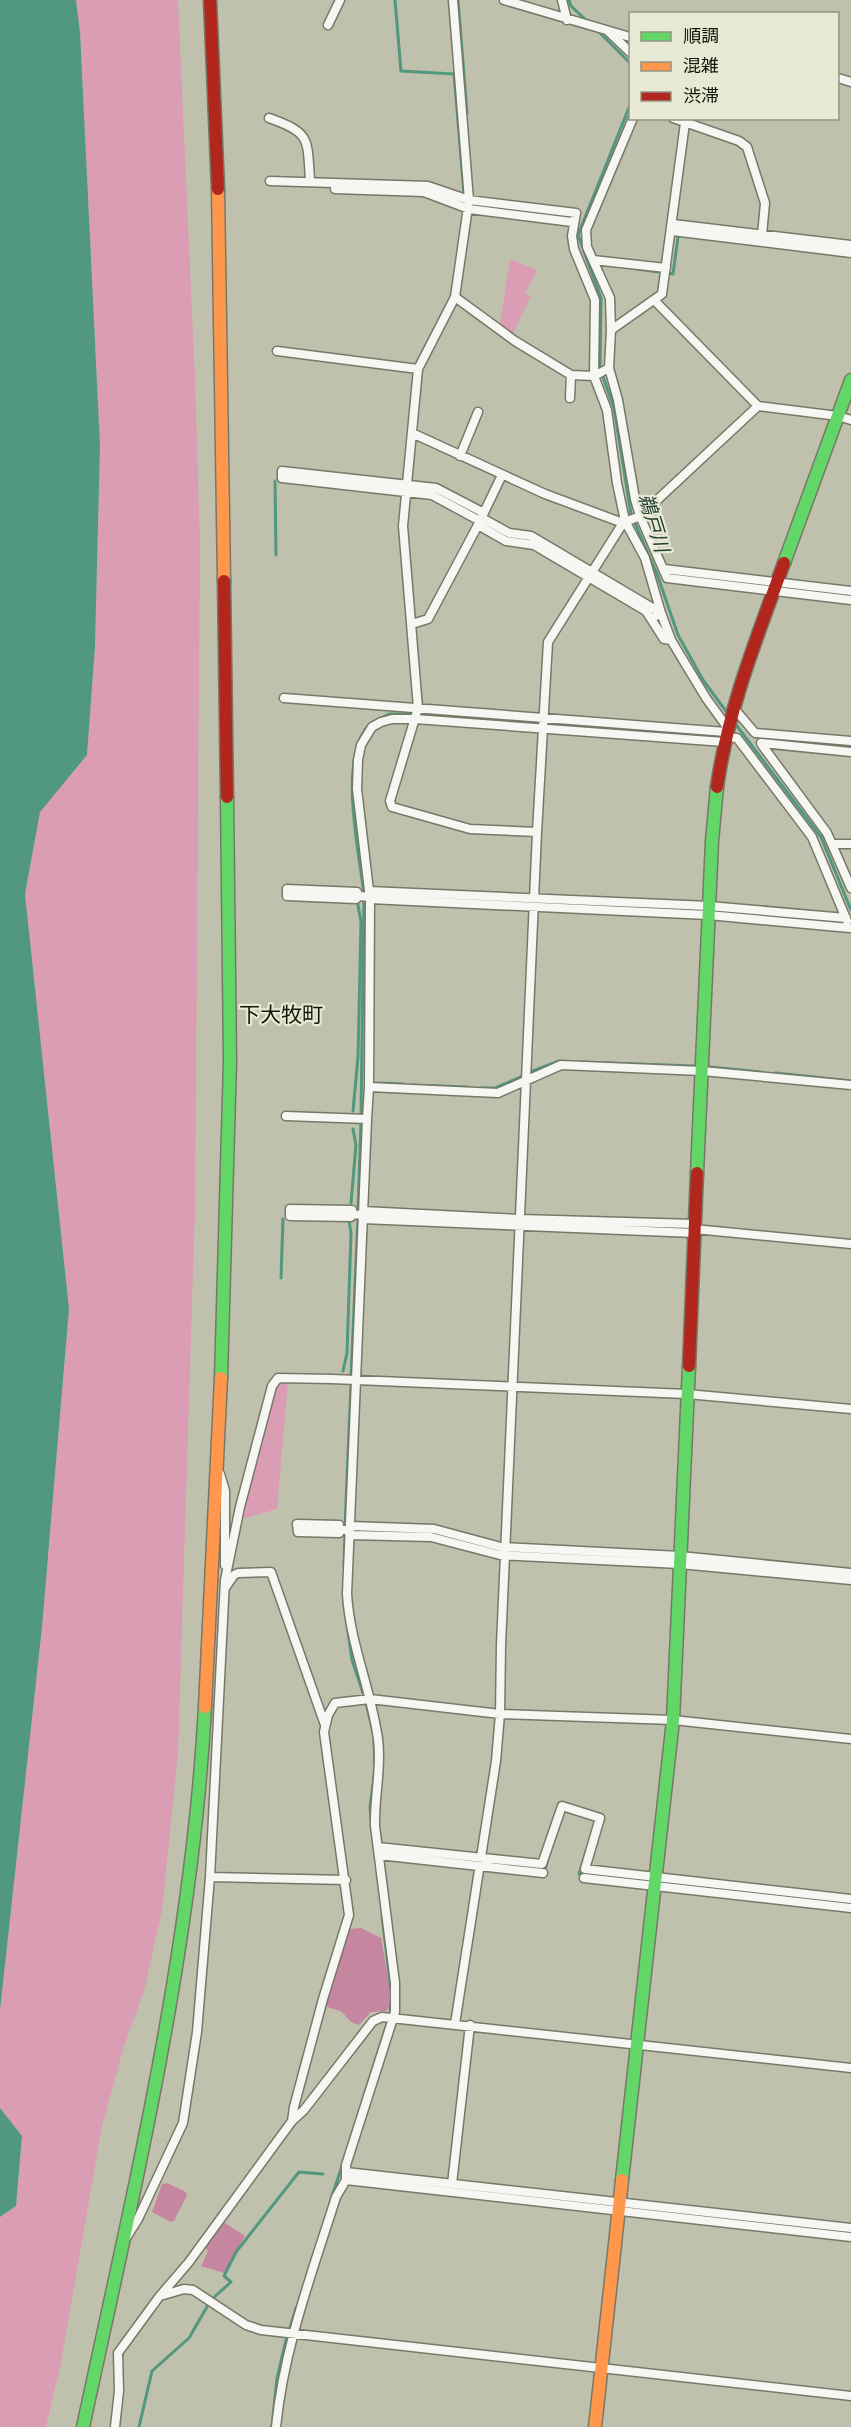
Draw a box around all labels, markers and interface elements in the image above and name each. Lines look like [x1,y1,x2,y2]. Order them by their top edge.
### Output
legend [629,12,839,120]
text: 順調 [683,25,719,46]
text: 混雑 [683,55,719,76]
text: 渋滞 [683,85,719,106]
water label: 鵜戸川 [634,491,675,557]
district label: 下大牧町 [239,1003,323,1027]

